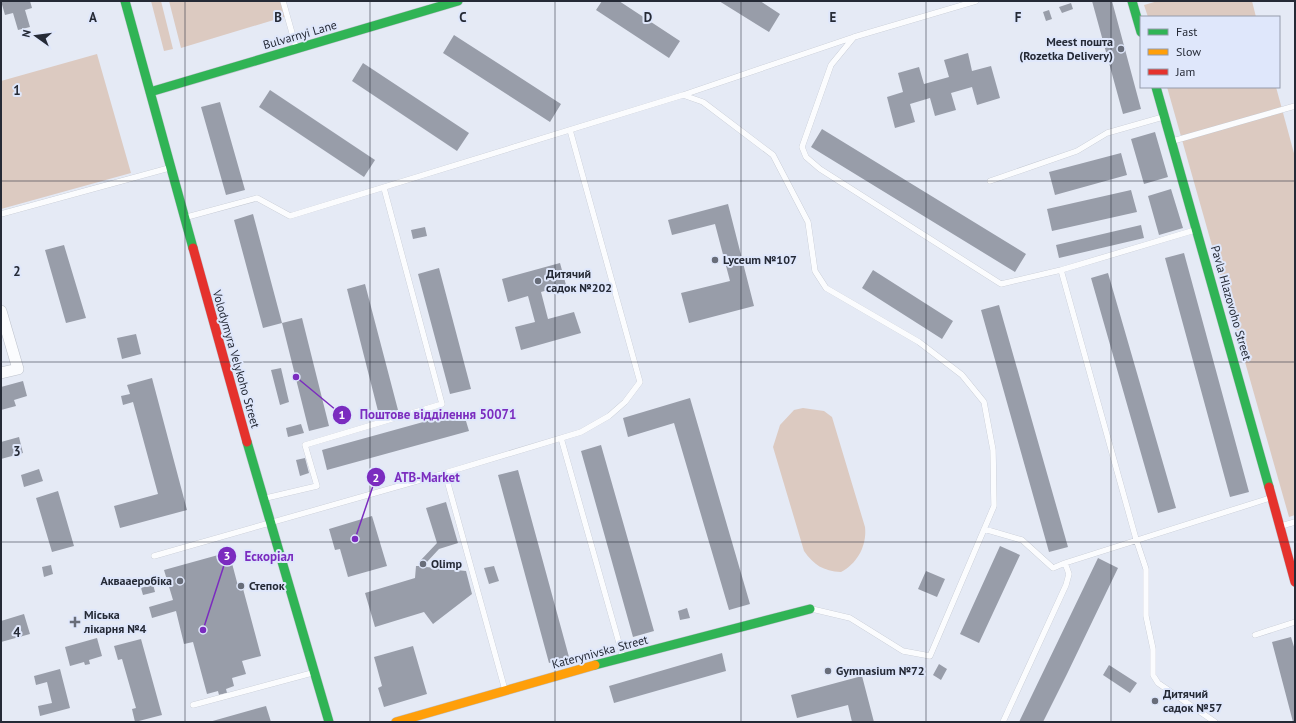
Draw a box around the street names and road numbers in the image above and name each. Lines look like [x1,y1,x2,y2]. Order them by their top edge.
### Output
street label: Bulvarnyi Lane [262,18,338,52]
street label: Pavla Hlazovoho Street [1208,244,1255,362]
street label: Volodymyra Velykoho Street [209,287,263,430]
street label: Katerynivska Street [550,631,650,672]

